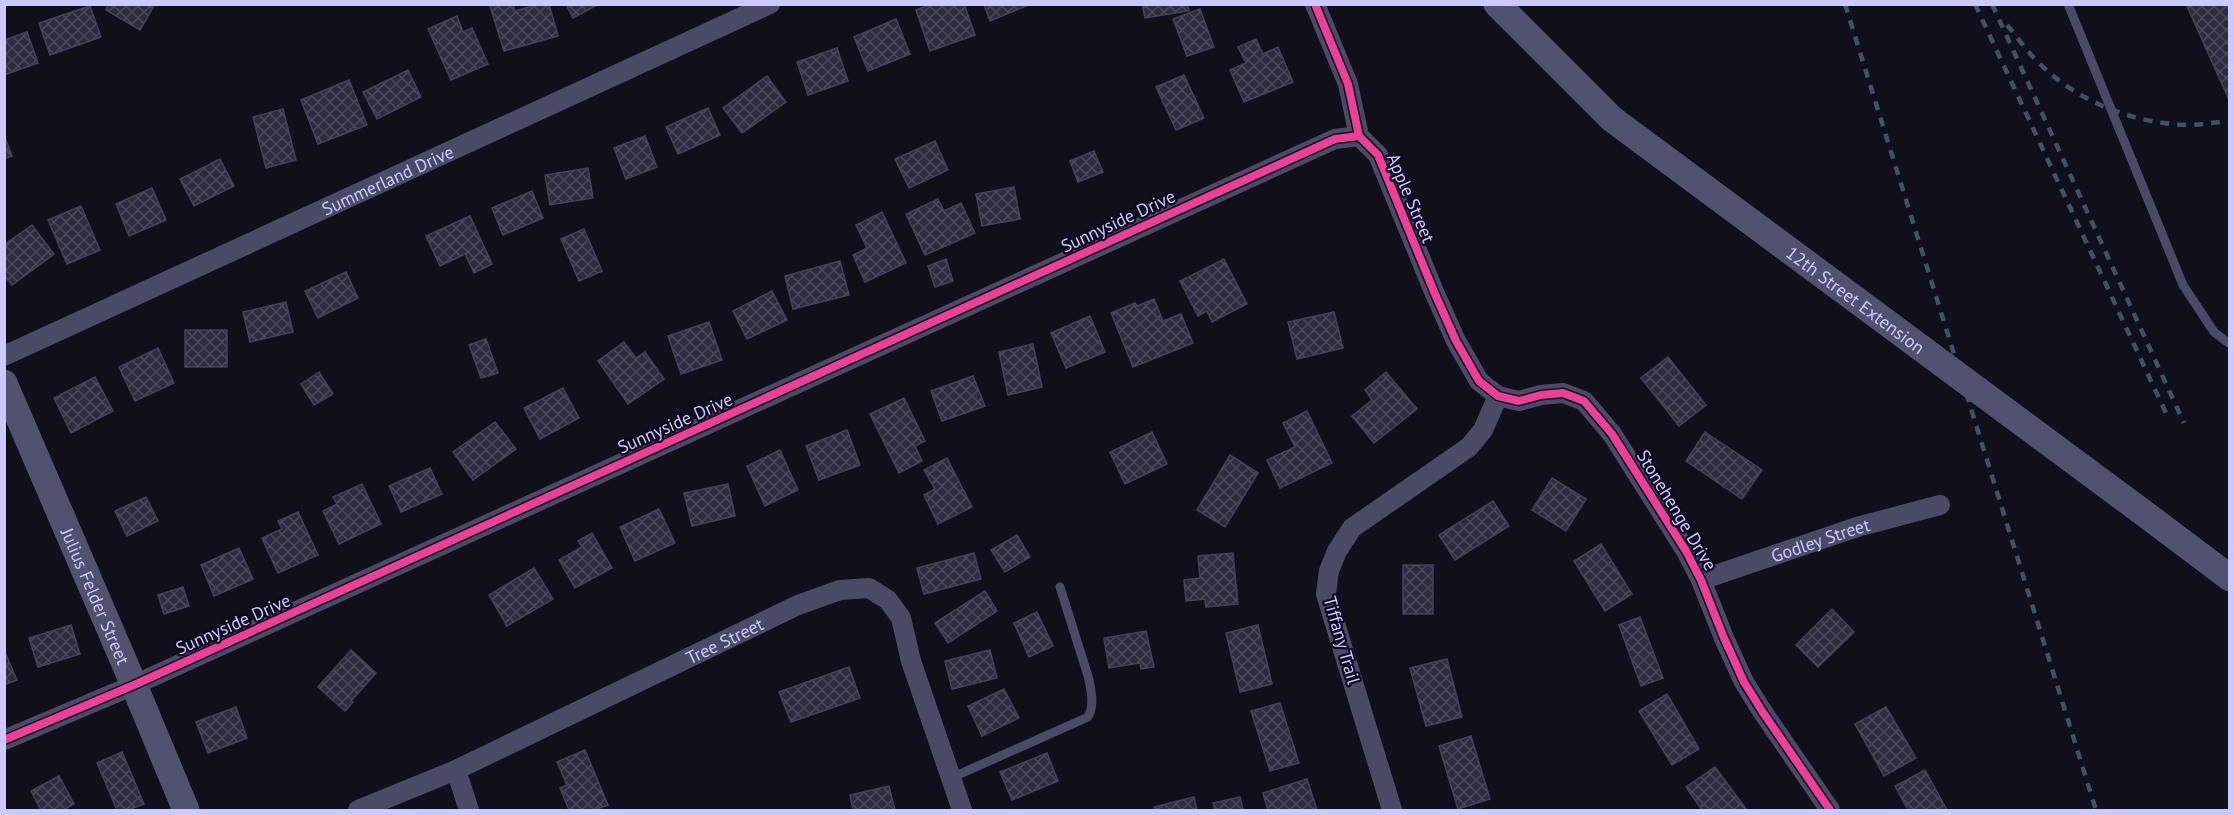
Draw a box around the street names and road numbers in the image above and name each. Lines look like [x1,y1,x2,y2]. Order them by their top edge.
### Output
street label: Summerland Drive [318,140,457,220]
street label: Apple Street [1382,150,1440,246]
street label: Sunnyside Drive [1057,184,1179,258]
street label: 12th Street Extension [1782,241,1930,359]
street label: Sunnyside Drive [614,387,736,459]
street label: Stonehenge Drive [1632,445,1722,575]
street label: Godley Street [1768,513,1872,567]
street label: Julius Felder Street [56,523,135,668]
street label: Sunnyside Drive [172,588,294,660]
street label: Tiffany Trail [1319,593,1366,687]
street label: Tree Street [682,612,767,669]

